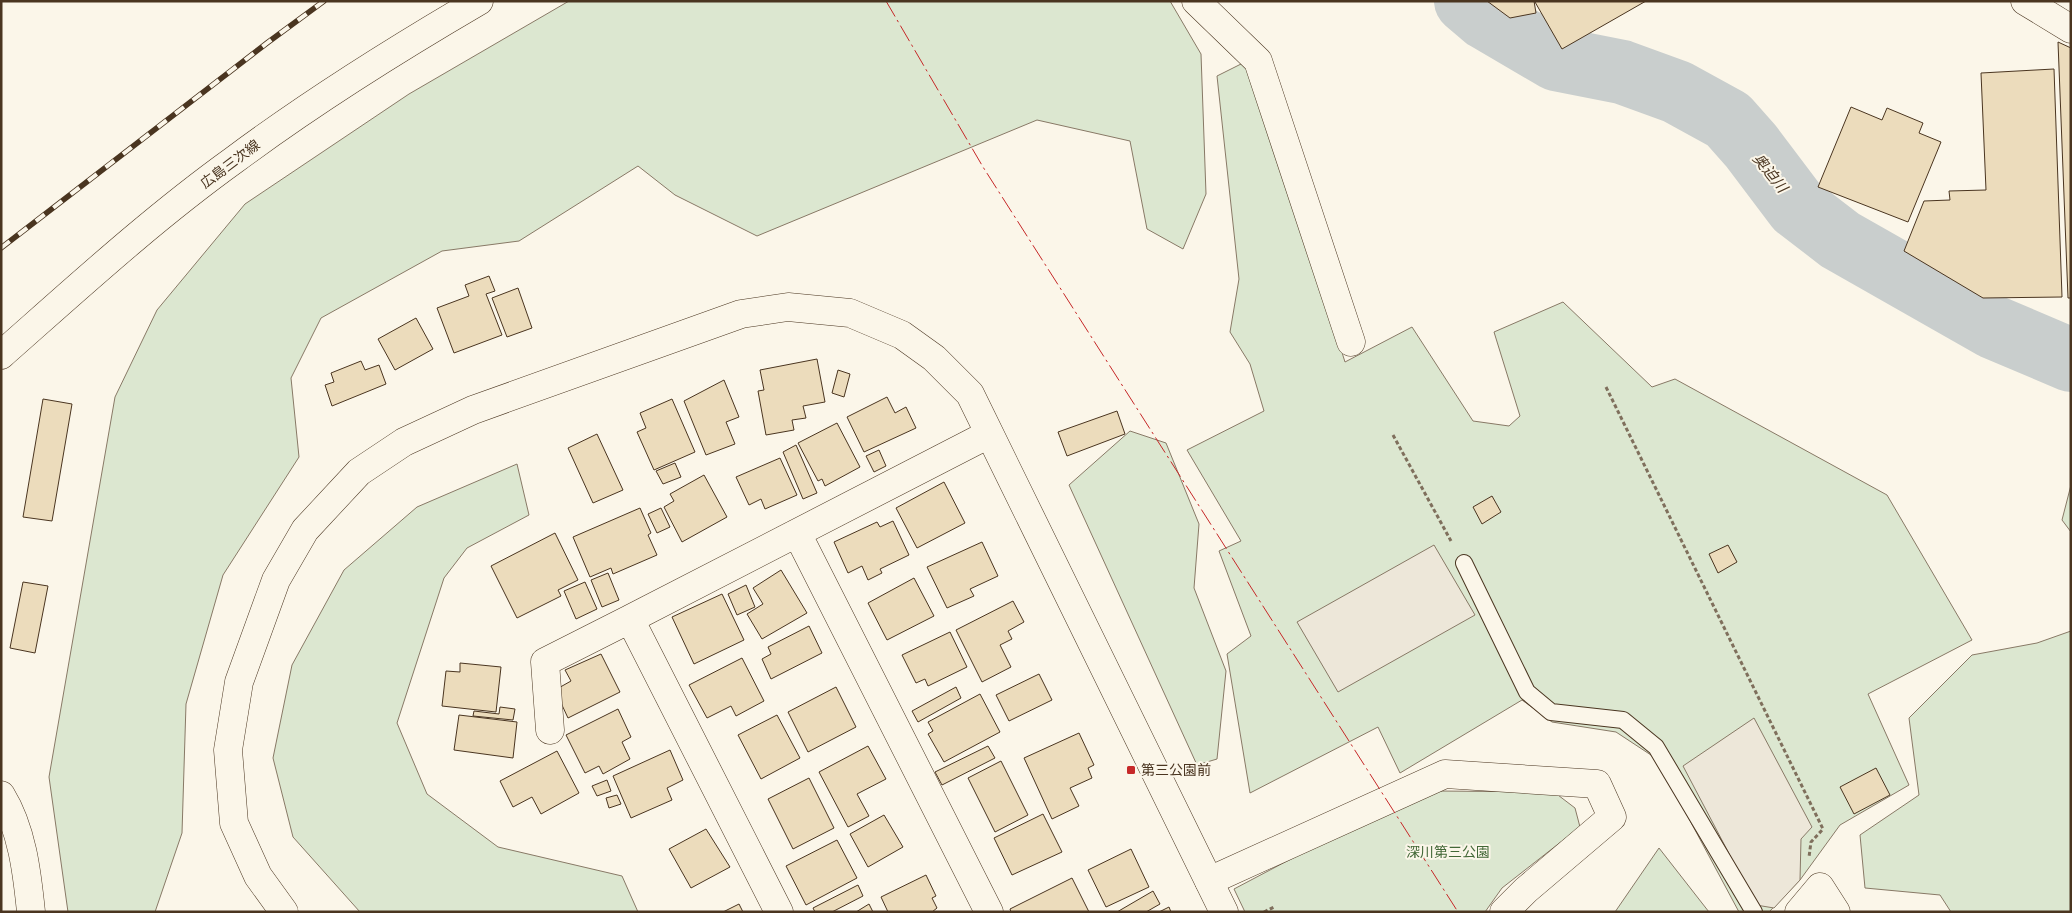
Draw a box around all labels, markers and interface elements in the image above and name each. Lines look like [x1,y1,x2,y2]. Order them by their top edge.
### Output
street label: 広島三次線 [197,137,263,191]
water label: 奥迫川 [1750,150,1792,197]
place label: 第三公園前 [1141,762,1211,778]
marker: 第三公園前 [1125,764,1137,776]
park label: 深川第三公園 [1406,844,1490,860]

